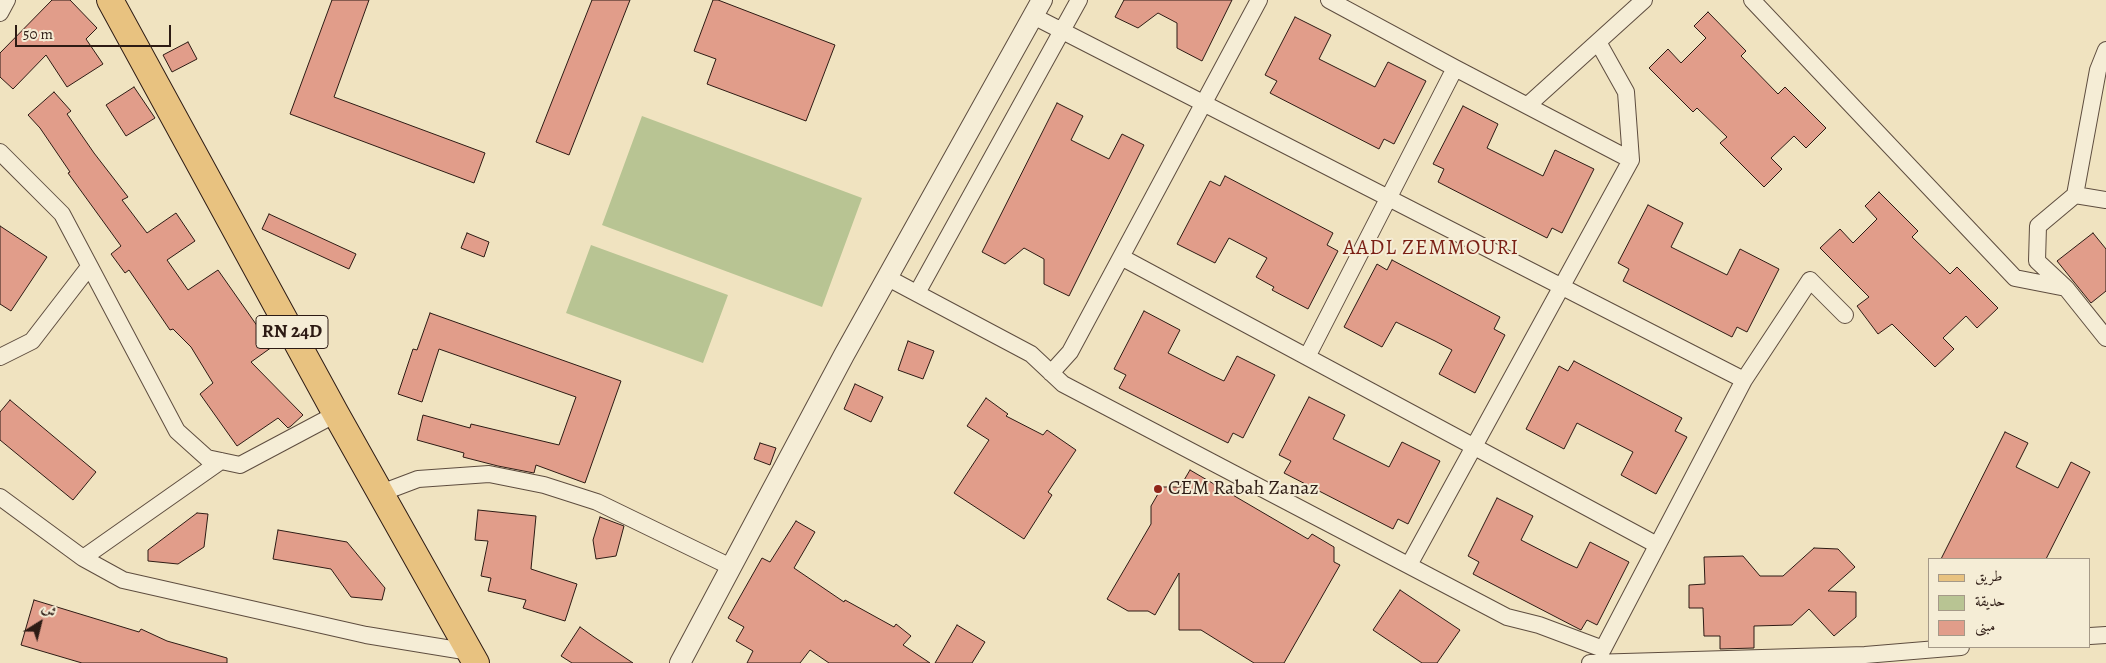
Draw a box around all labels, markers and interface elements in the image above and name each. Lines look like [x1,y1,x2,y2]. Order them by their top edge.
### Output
scale bar [18,15,174,47]
text: 50 m [23,24,53,44]
district label: AADL ZEMMOURI [1341,236,1521,262]
road number: RN 24D [256,316,328,348]
place label: CEM Rabah Zanaz [1168,477,1319,501]
marker: CEM Rabah Zanaz [1152,483,1164,495]
legend [1928,558,2091,648]
text: طريق [1975,566,2002,586]
text: حديقة [1975,591,2005,611]
north arrow [15,598,65,648]
text: ش [38,599,60,622]
text: مبنى [1975,616,1995,636]

